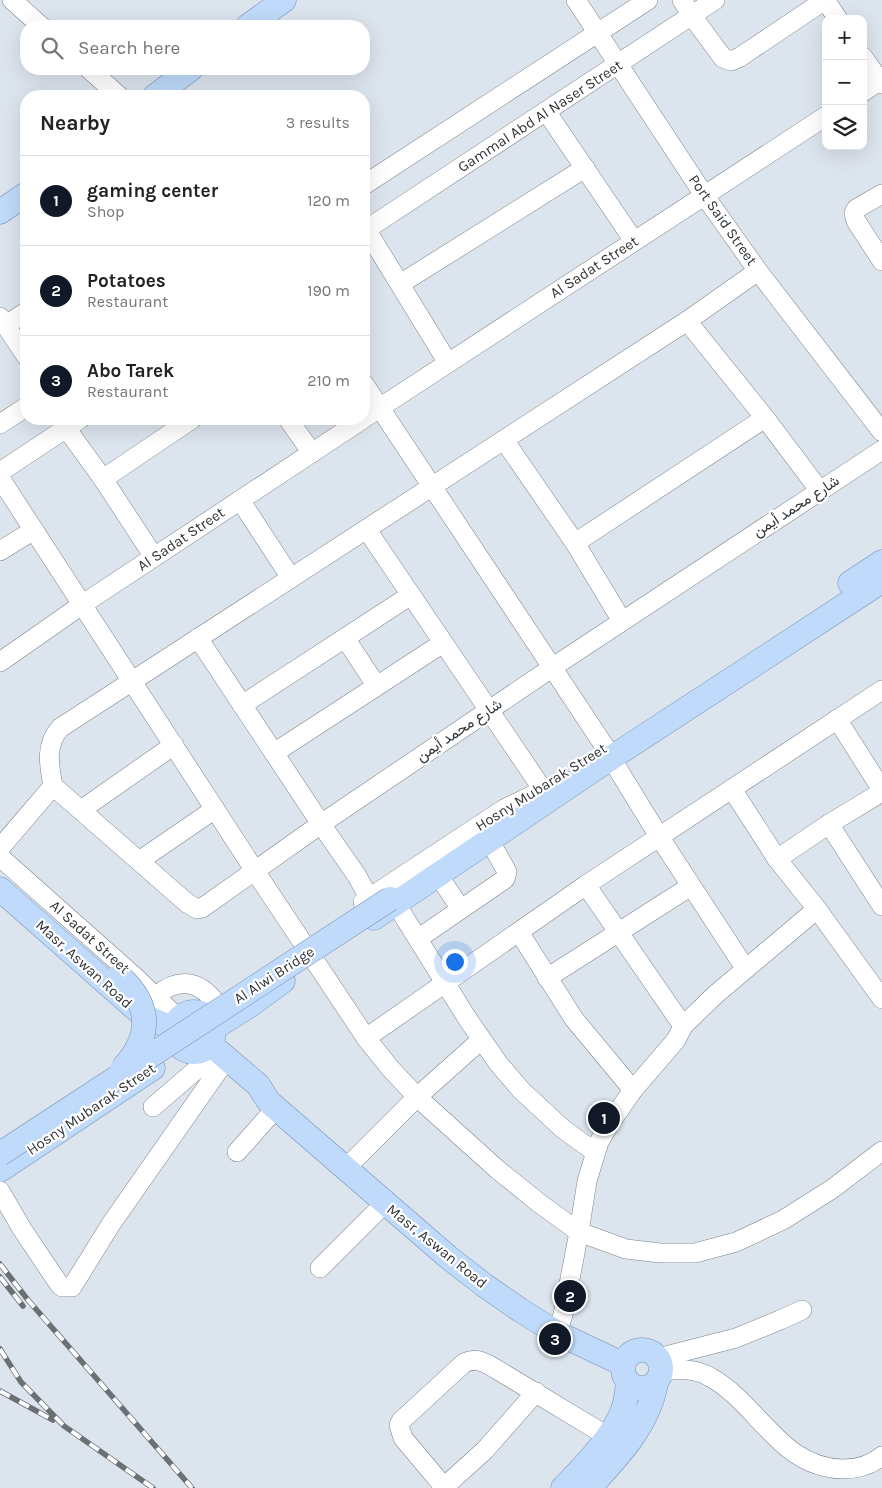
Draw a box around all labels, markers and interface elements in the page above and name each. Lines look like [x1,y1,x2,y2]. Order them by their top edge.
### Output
map controls [822,15,867,150]
button: + [822,15,867,60]
search box [20,20,370,75]
icon: search [38,34,66,62]
text: Search here [78,37,180,59]
street label: Gammal Abd Al Naser Street [454,56,626,176]
button: − [822,60,867,105]
button: layers [822,105,867,150]
text: Nearby [40,111,110,135]
text: 3 results [286,113,350,132]
street label: Port Said Street [685,171,761,269]
text: gaming center [87,180,218,202]
text: 1 [53,191,59,210]
text: 120 m [307,191,350,210]
text: Shop [87,202,124,221]
street label: Al Sadat Street [547,232,642,302]
text: Potatoes [87,270,166,292]
text: 2 [51,281,61,300]
text: 190 m [307,281,350,300]
text: Restaurant [87,292,168,311]
text: Abo Tarek [87,360,174,382]
text: 3 [51,371,61,390]
text: 210 m [307,371,350,390]
text: Restaurant [87,382,168,401]
street label: شارع محمد أيمن [749,471,844,542]
street label: Al Sadat Street [134,503,228,575]
street label: شارع محمد أيمن [413,695,507,767]
street label: Hosny Mubarak Street [472,739,610,835]
street label: Al Sadat Street [46,896,134,978]
street label: Masr, Aswan Road [32,916,136,1012]
street label: Al Alwi Bridge [230,942,318,1008]
your location [442,949,468,975]
street label: Hosny Mubarak Street [23,1059,159,1159]
pin: 1 [588,1099,620,1137]
street label: Masr, Aswan Road [383,1200,491,1292]
pin: 2 [554,1277,586,1315]
pin: 3 [539,1320,571,1358]

